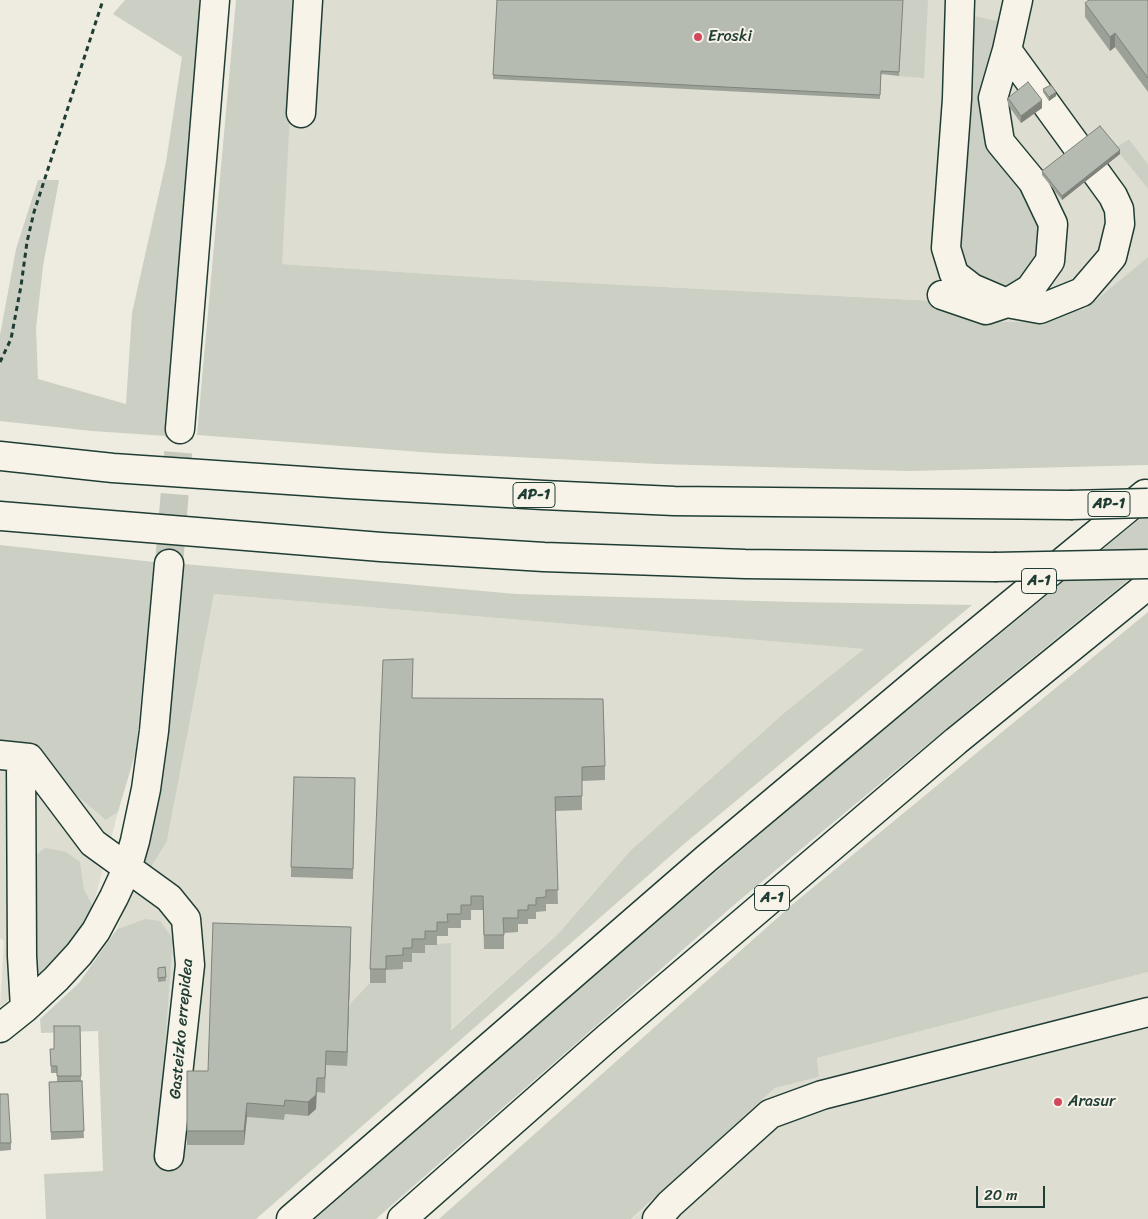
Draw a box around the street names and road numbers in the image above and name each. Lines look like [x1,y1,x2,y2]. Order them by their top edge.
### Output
road number: AP-1 [513,482,555,508]
road number: AP-1 [1088,492,1130,516]
road number: A-1 [1022,568,1056,594]
road number: A-1 [754,886,790,910]
street label: Gasteizko errepidea [166,958,198,1100]

